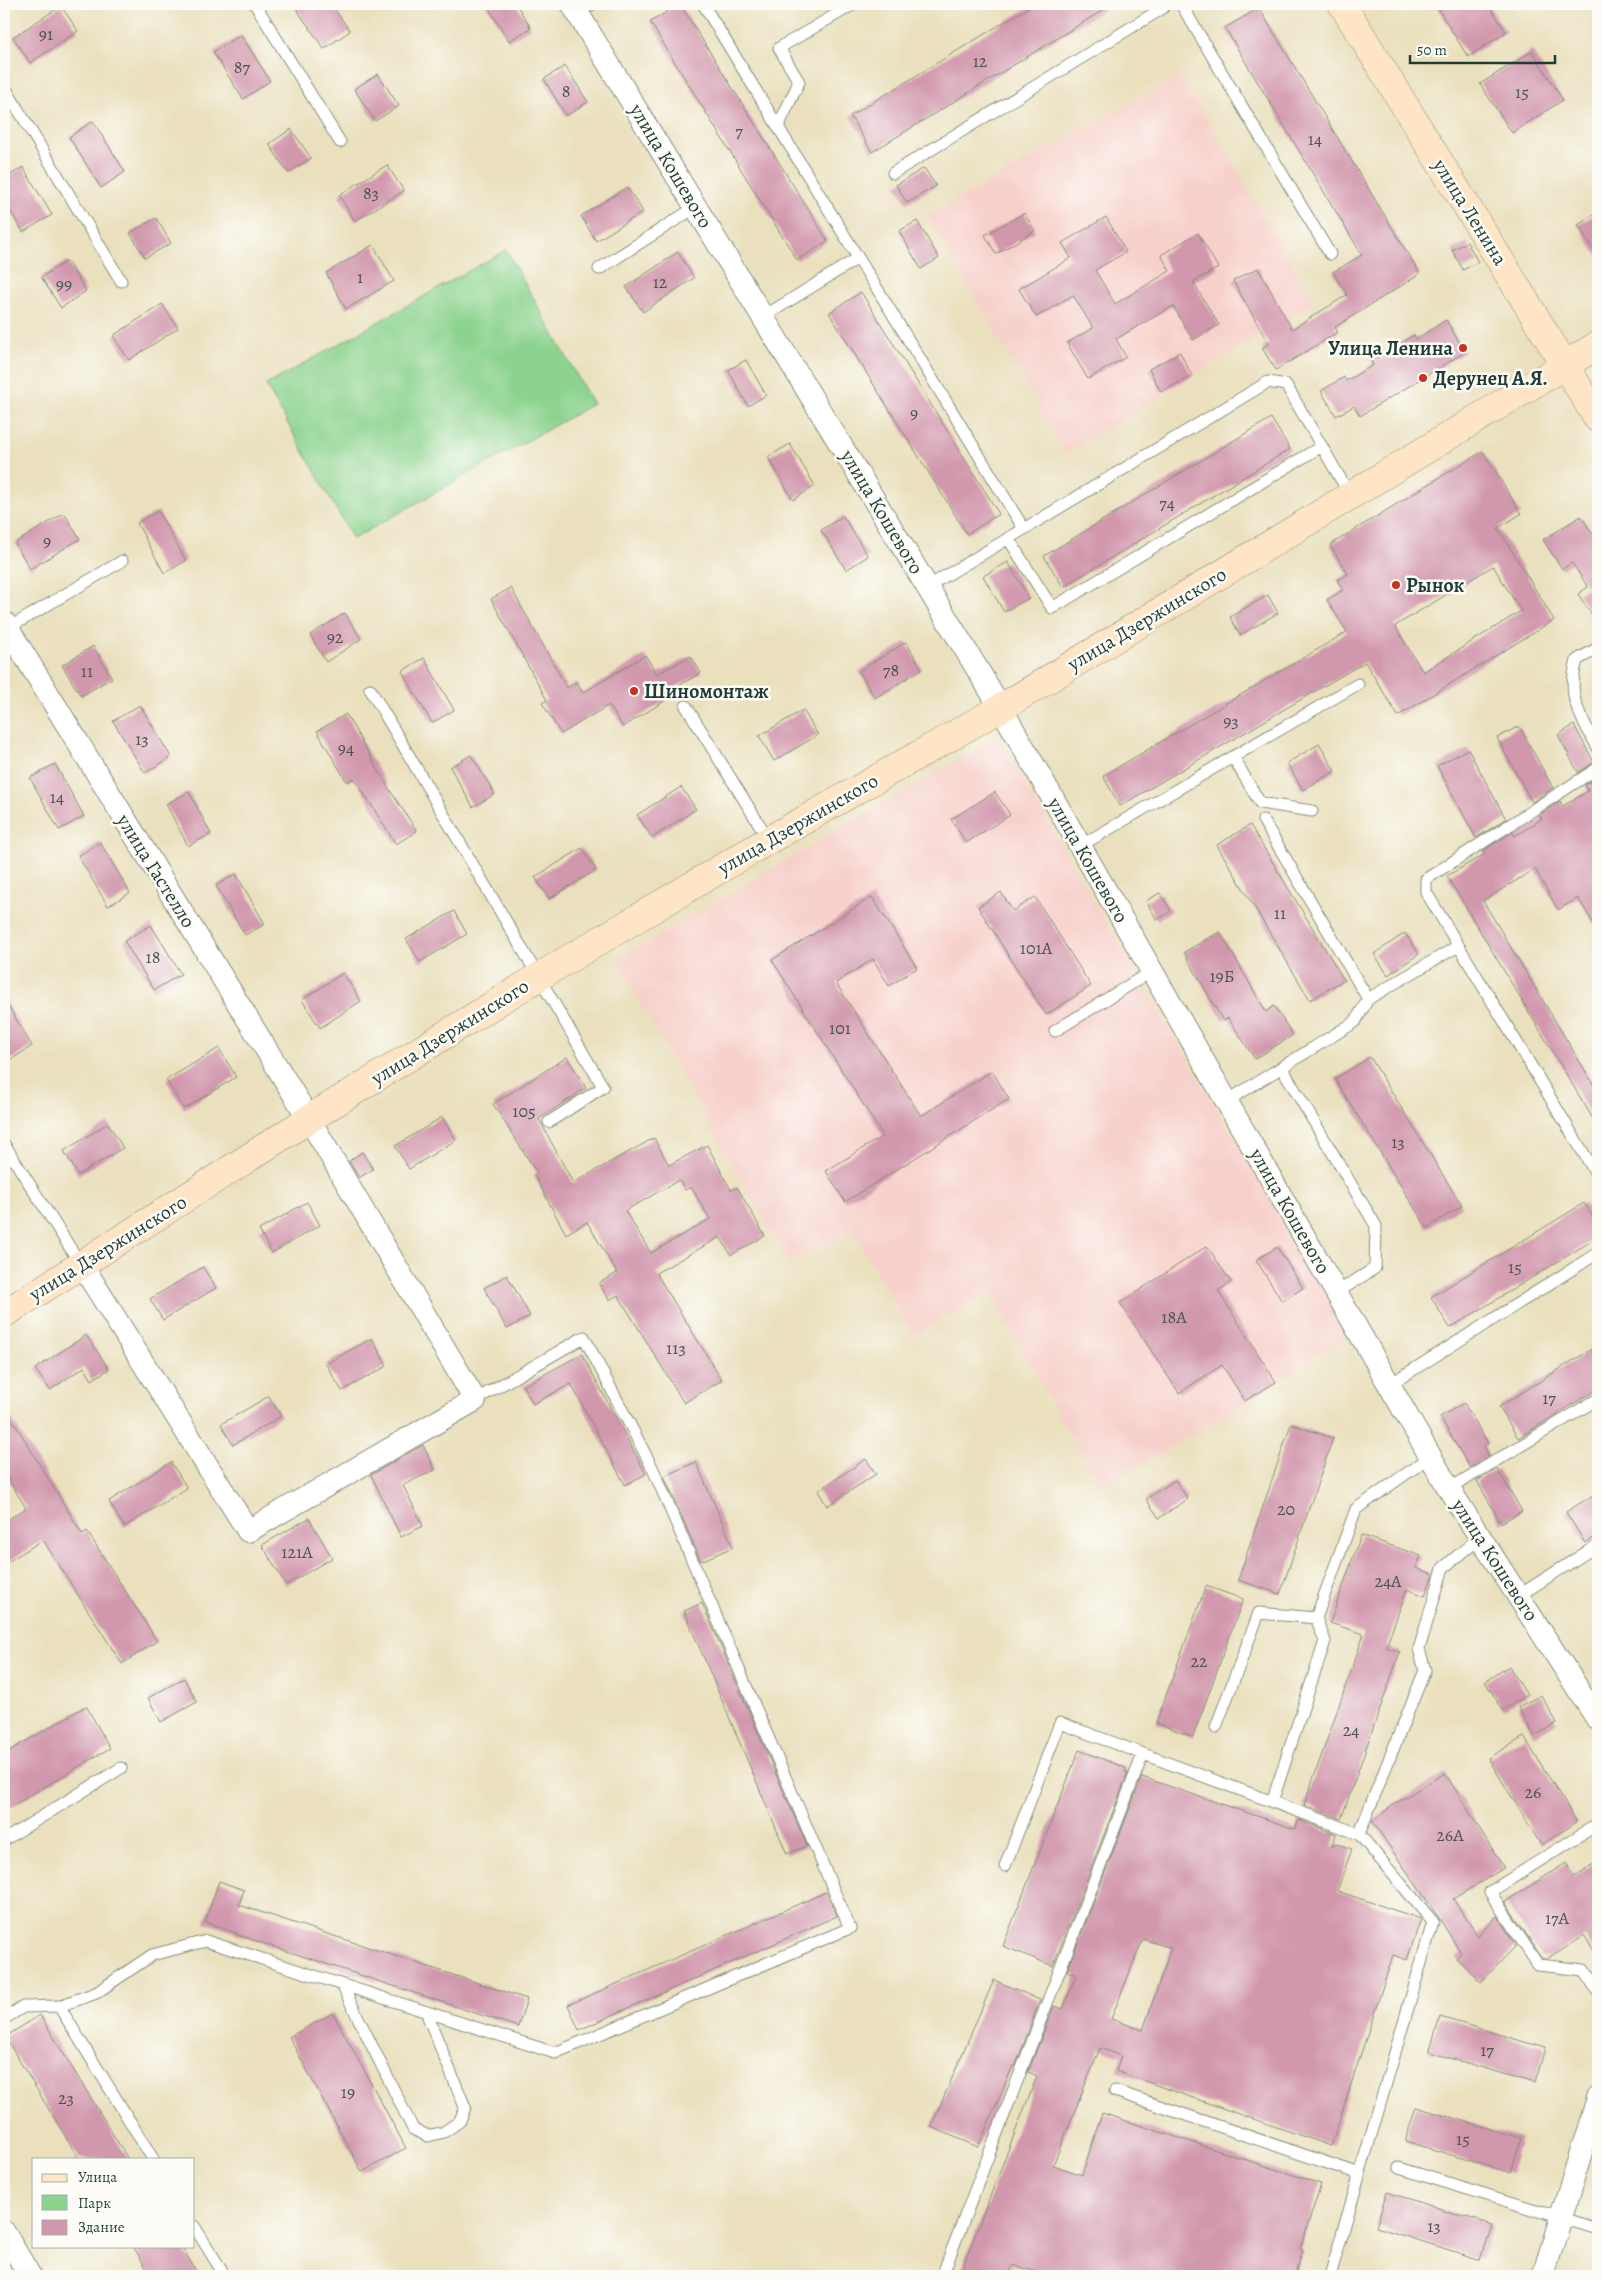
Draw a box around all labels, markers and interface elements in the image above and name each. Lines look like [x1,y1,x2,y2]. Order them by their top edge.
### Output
house number: 91 [39,22,53,46]
scale bar [1410,32,1554,64]
text: 50 m [1417,40,1447,60]
house number: 12 [973,49,988,73]
house number: 87 [234,55,251,79]
house number: 8 [562,79,570,103]
house number: 15 [1515,80,1529,104]
street label: улица Кошевого [623,98,719,233]
house number: 7 [735,119,743,143]
house number: 14 [1308,127,1322,151]
street label: улица Ленина [1426,153,1514,271]
house number: 83 [363,181,379,205]
house number: 1 [357,265,363,289]
house number: 12 [653,270,668,294]
house number: 99 [56,272,72,296]
place label: Улица Ленина [1328,335,1453,362]
marker: Улица Ленина [1457,342,1469,354]
place label: Дерунец А.Я. [1433,365,1548,392]
marker: Дерунец А.Я. [1417,372,1429,384]
house number: 9 [910,401,918,425]
street label: улица Кошевого [834,444,930,579]
house number: 74 [1159,491,1175,515]
house number: 9 [43,529,51,553]
street label: улица Дзержинского [1062,561,1232,678]
place label: Рынок [1406,572,1465,599]
marker: Рынок [1390,579,1402,591]
house number: 92 [327,625,344,649]
house number: 78 [883,658,899,682]
house number: 11 [81,659,93,683]
place label: Шиномонтаж [644,678,769,705]
marker: Шиномонтаж [628,685,640,697]
house number: 93 [1223,709,1239,733]
house number: 13 [135,727,149,751]
house number: 94 [338,736,354,760]
street label: улица Дзержинского [712,767,883,882]
house number: 14 [50,785,64,809]
street label: улица Кошевого [1041,791,1135,928]
street label: улица Гастелло [110,808,202,933]
house number: 11 [1274,901,1286,925]
house number: 101А [1020,936,1053,960]
house number: 18 [146,945,160,969]
house number: 19Б [1209,964,1235,988]
street label: улица Дзержинского [365,973,534,1092]
house number: 101 [829,1016,851,1040]
house number: 105 [512,1099,536,1123]
house number: 13 [1391,1130,1405,1154]
street label: улица Кошевого [1243,1142,1337,1279]
street label: улица Дзержинского [23,1189,192,1308]
house number: 15 [1508,1255,1522,1279]
house number: 18А [1161,1305,1187,1329]
house number: 113 [666,1336,686,1360]
house number: 17 [1542,1386,1556,1410]
street label: улица Кошевого [1445,1493,1545,1626]
house number: 20 [1277,1497,1295,1521]
house number: 121А [281,1540,313,1564]
house number: 24А [1374,1569,1402,1593]
house number: 22 [1190,1649,1208,1673]
house number: 24 [1343,1718,1359,1742]
house number: 26 [1525,1780,1541,1804]
house number: 26А [1436,1823,1464,1847]
house number: 17А [1545,1906,1570,1930]
house number: 17 [1480,2038,1494,2062]
house number: 19 [341,2080,355,2104]
house number: 23 [58,2086,74,2110]
house number: 15 [1456,2127,1470,2151]
legend [32,2158,195,2248]
text: Улица [78,2167,117,2187]
text: Парк [78,2193,111,2213]
house number: 13 [1427,2214,1441,2238]
text: Здание [78,2217,125,2237]

